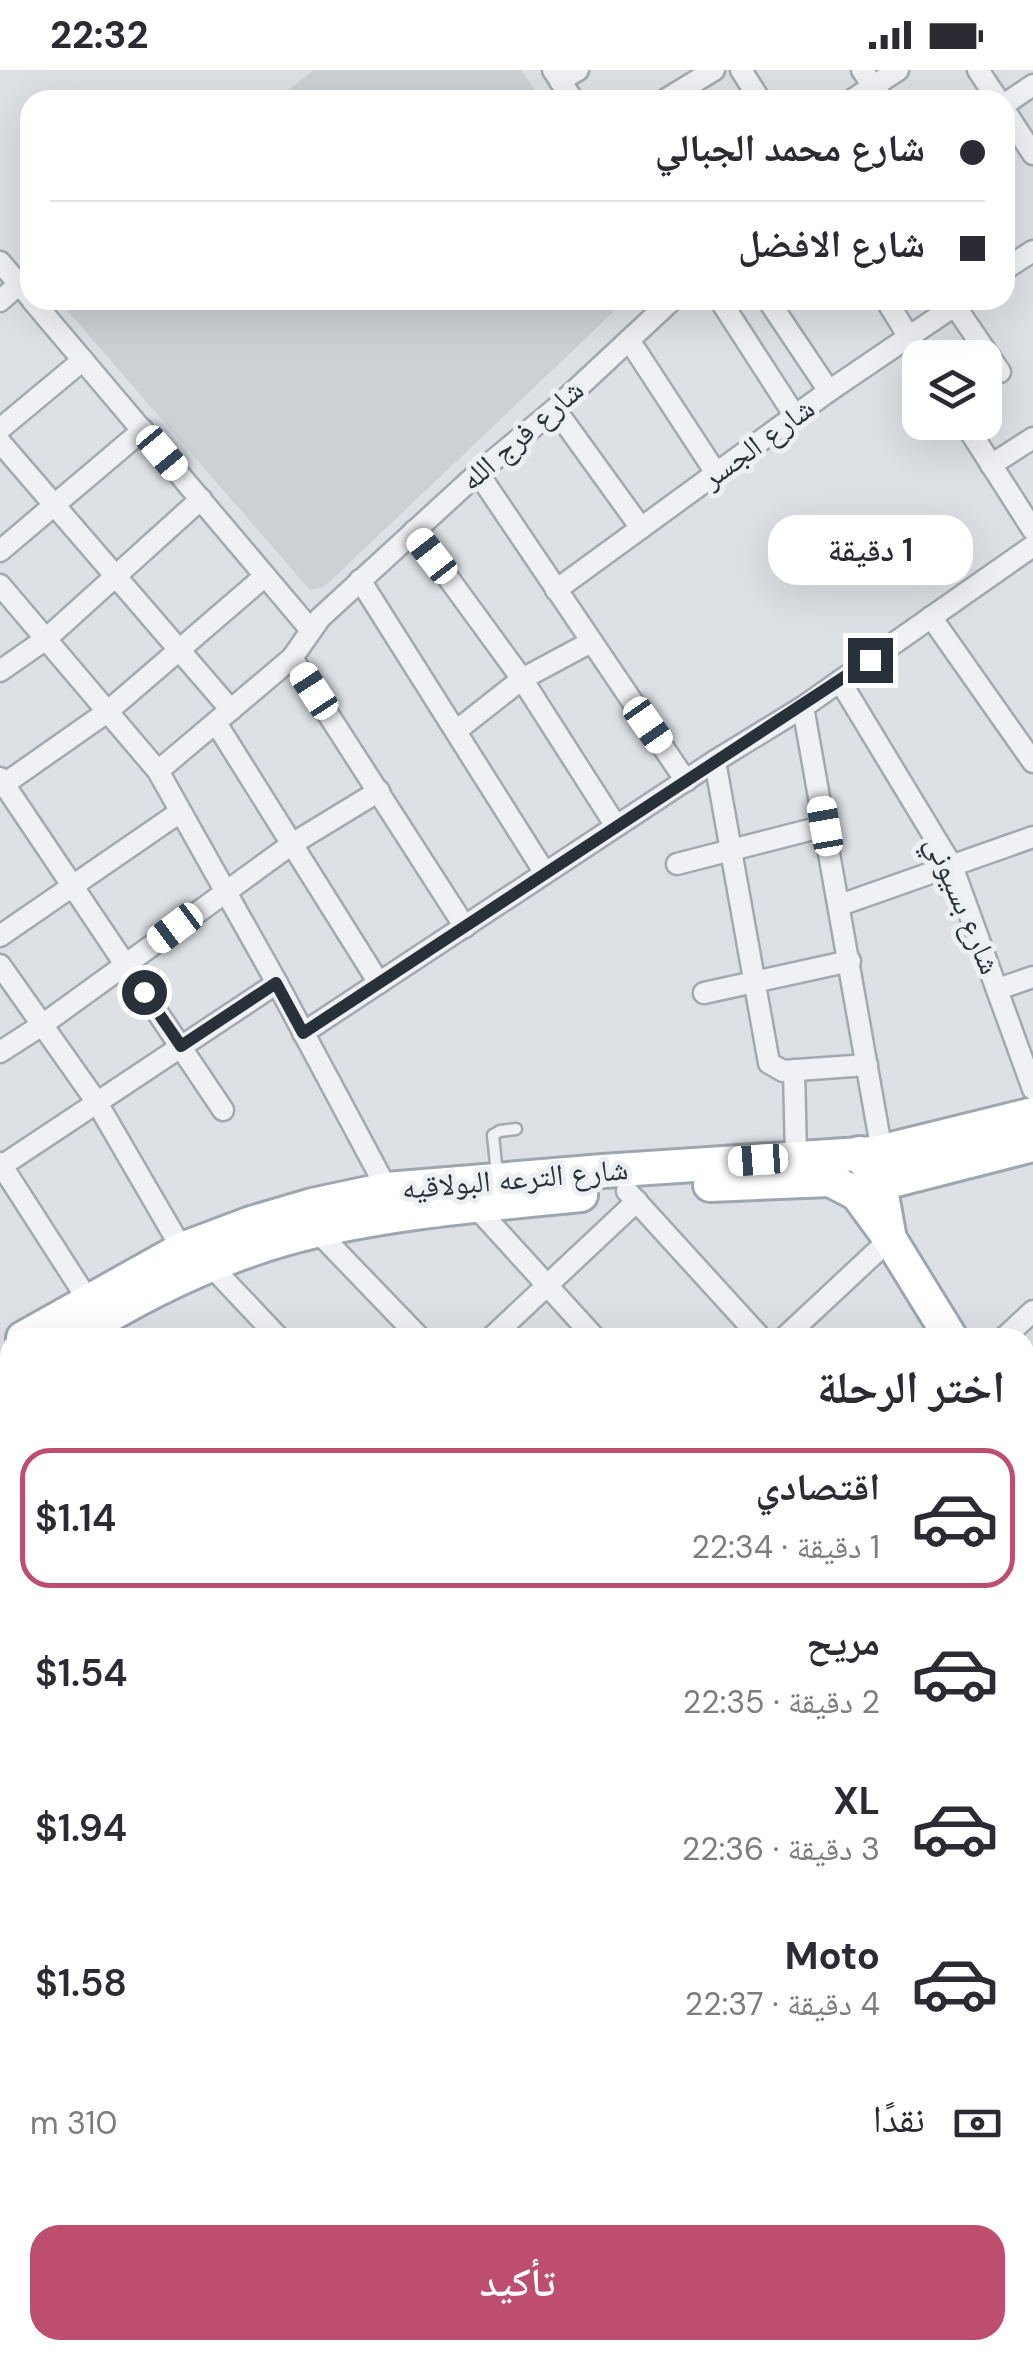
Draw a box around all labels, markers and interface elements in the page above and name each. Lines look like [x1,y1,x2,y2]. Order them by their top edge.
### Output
text: 22:32 [50,10,148,60]
text: شارع محمد الجبالي [655,123,925,173]
text: شارع الافضل [738,219,925,269]
map controls [902,340,1002,440]
button: layers [902,340,1002,440]
street label: شارع فرج الله [452,370,592,499]
street label: شارع الجسر [693,388,822,497]
car [131,420,193,486]
callout: 1 دقيقة [768,515,972,585]
car [402,523,462,589]
text: 1 دقيقة [828,529,913,571]
route end [848,638,893,683]
car [285,658,343,724]
car [619,692,677,758]
car [805,794,845,858]
street label: شارع بسيوني [913,830,1010,982]
car [142,898,208,958]
route start [122,970,167,1015]
car [727,1143,789,1177]
street label: شارع الترعه البولاقيه [400,1149,630,1208]
text: اختر الرحلة [817,1358,1005,1417]
text: اقتصادي [756,1462,880,1512]
icon: car [910,1473,1000,1563]
text: $1.14 [35,1493,116,1543]
text: 1 دقيقة · 22:34 [691,1526,880,1568]
text: مريح [806,1617,880,1667]
icon: car [910,1628,1000,1718]
text: $1.54 [35,1648,128,1698]
text: 2 دقيقة · 22:35 [683,1681,880,1723]
text: XL [833,1776,880,1826]
icon: car [910,1783,1000,1873]
text: $1.94 [35,1803,127,1853]
text: 3 دقيقة · 22:36 [682,1828,880,1870]
text: Moto [785,1931,880,1981]
icon: car [910,1938,1000,2028]
text: $1.58 [35,1958,127,2008]
text: 4 دقيقة · 22:37 [685,1983,880,2025]
text: نقدًا [873,2094,925,2144]
icon: cash [950,2096,1005,2151]
text: 310 m [30,2102,117,2144]
button: تأكيد [30,2225,1005,2340]

